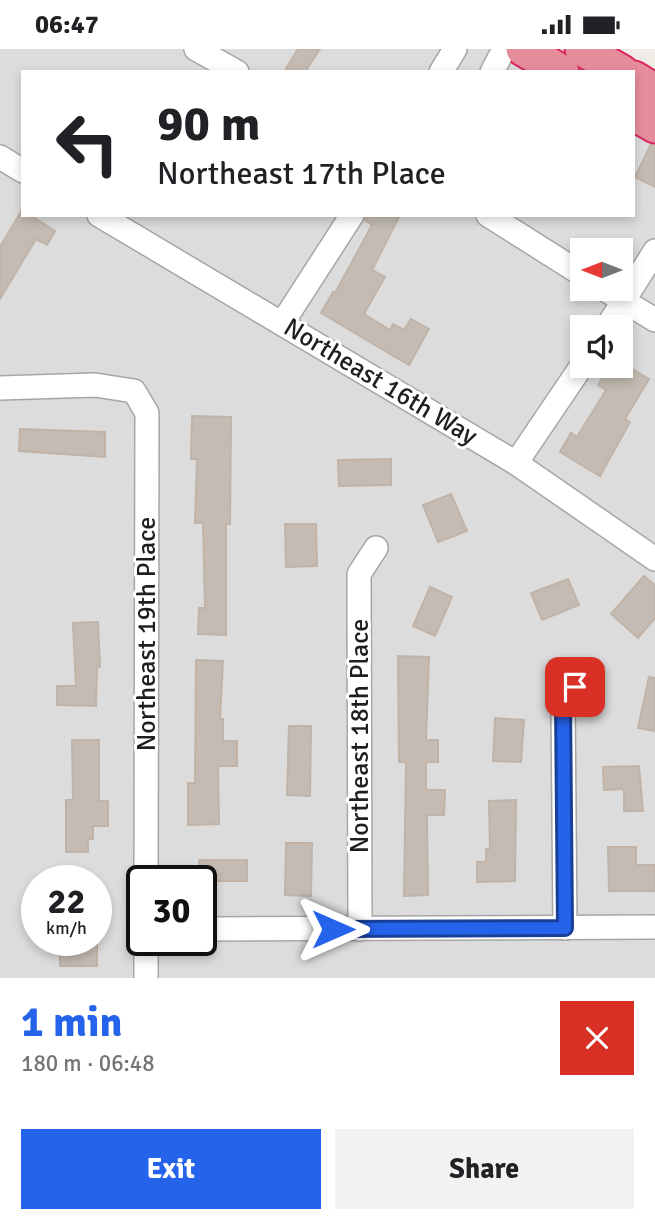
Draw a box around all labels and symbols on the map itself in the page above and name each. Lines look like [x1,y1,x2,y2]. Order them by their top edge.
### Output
north arrow [570,238,634,301]
street label: Northeast 16th Way [278,311,483,452]
street label: Northeast 19th Place [131,517,163,751]
street label: Northeast 18th Place [344,619,376,853]
pin [545,657,605,717]
speed limit sign: 30 [126,865,217,956]
position arrow [296,892,370,966]

